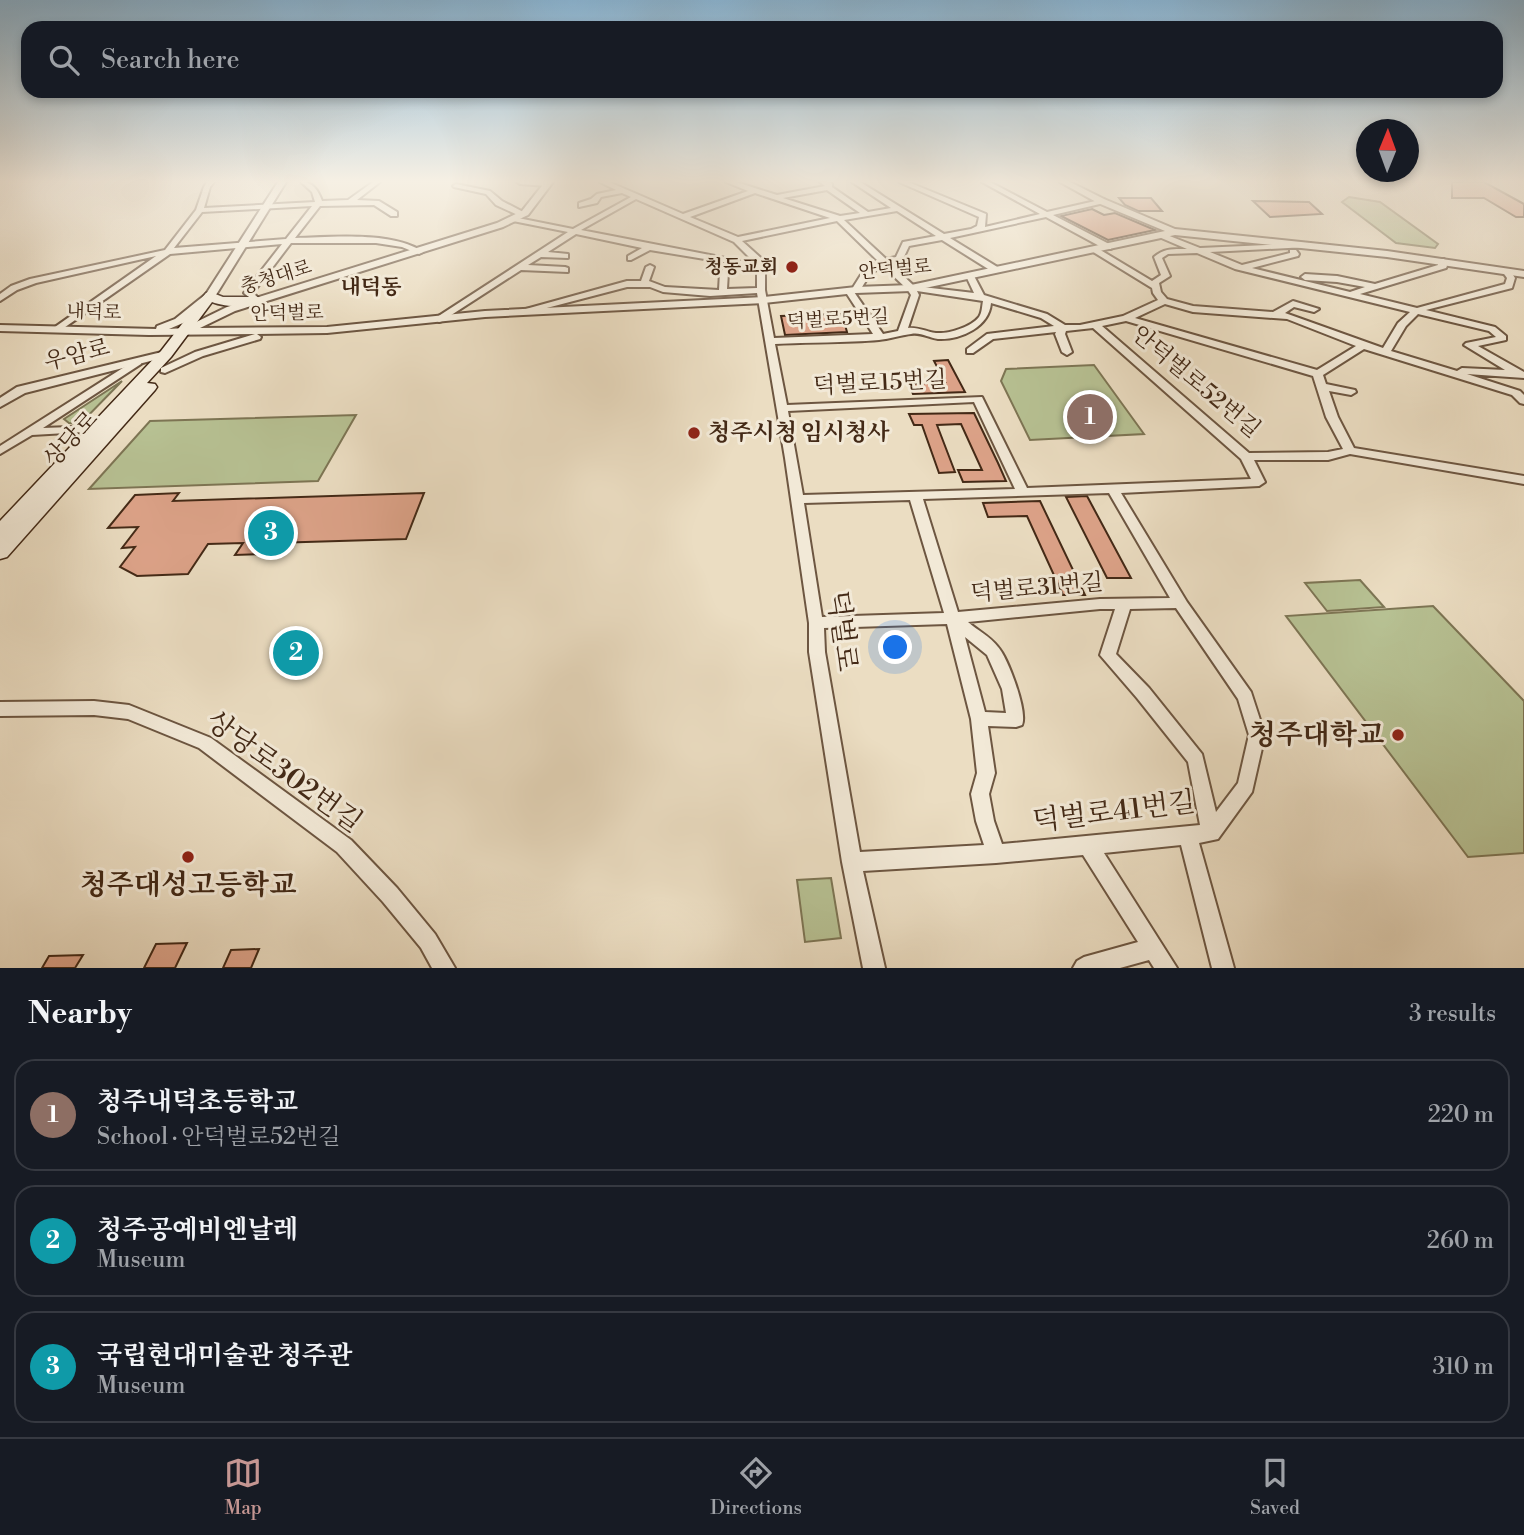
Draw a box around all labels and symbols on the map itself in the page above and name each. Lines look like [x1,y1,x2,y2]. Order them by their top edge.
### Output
north arrow [1356,119,1419,182]
street label: 안덕벌로 [857,254,933,284]
street label: 충청대로 [237,255,315,299]
place label: 청동교회 [705,255,778,279]
marker: 청동교회 [784,259,800,275]
district label: 내덕동 [341,275,401,301]
street label: 내덕로 [66,299,122,325]
street label: 안덕벌로 [250,300,324,326]
street label: 덕벌로5번길 [786,304,890,334]
street label: 안덕벌로52번길 [1126,320,1266,444]
street label: 우암로 [41,333,113,377]
street label: 덕벌로15번길 [813,366,947,400]
pin: 1 [1067,391,1113,443]
street label: 상당로 [38,405,104,473]
place label: 청주시청 임시청사 [708,419,890,447]
marker: 청주시청 임시청사 [686,425,702,441]
pin: 3 [248,507,294,559]
street label: 덕벌로31번길 [969,568,1105,608]
street label: 덕벌로 [820,589,864,673]
pin: 2 [273,627,319,679]
your location [878,630,912,664]
street label: 상당로302번길 [199,704,369,840]
place label: 청주대학교 [1249,718,1384,753]
marker: 청주대학교 [1390,727,1406,743]
street label: 덕벌로41번길 [1030,785,1198,839]
marker: 청주대성고등학교 [180,849,196,865]
place label: 청주대성고등학교 [80,868,296,903]

